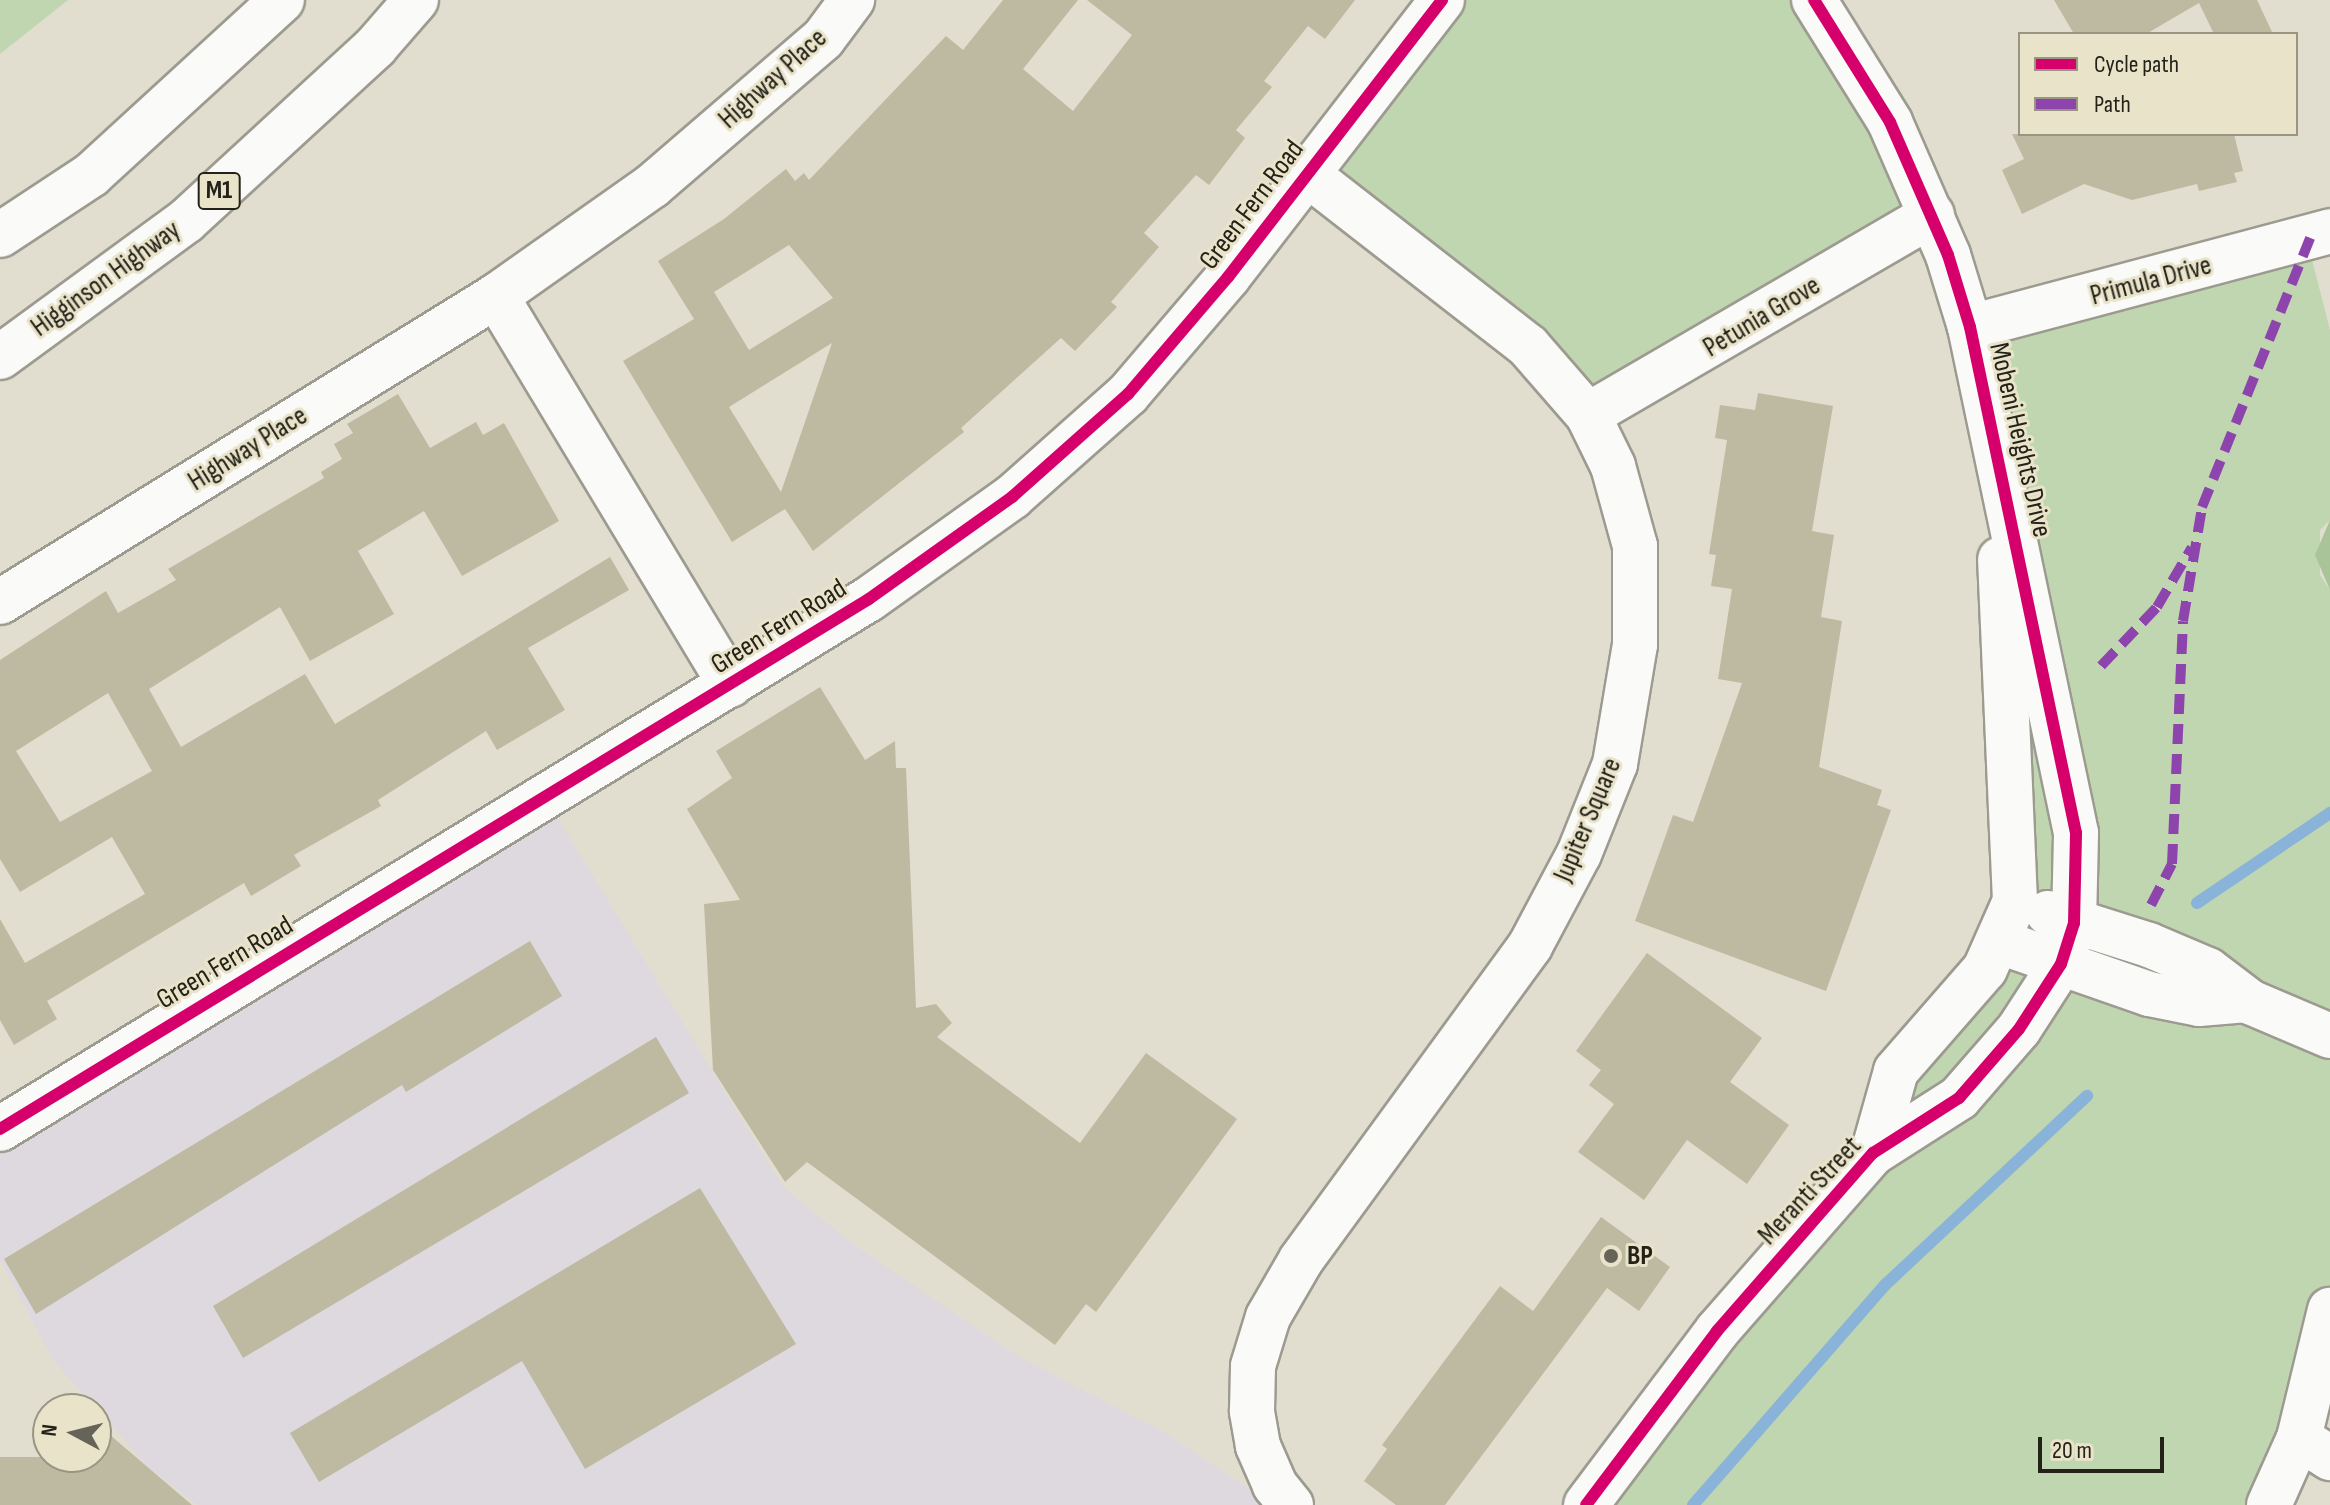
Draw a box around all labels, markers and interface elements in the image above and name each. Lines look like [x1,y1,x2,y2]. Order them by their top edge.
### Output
street label: Highway Place [712,22,834,136]
legend [2018,32,2298,136]
text: Cycle path [2094,50,2179,79]
text: Path [2094,90,2131,119]
street label: Green Fern Road [1192,134,1312,276]
road number: M1 [197,169,241,213]
street label: Higginson Highway [25,214,187,344]
street label: Primula Drive [2087,249,2215,313]
street label: Petunia Grove [1697,269,1827,365]
street label: Mobeni Heights Drive [1981,339,2059,541]
street label: Highway Place [182,399,314,499]
street label: Green Fern Road [705,572,853,682]
street label: Jupiter Square [1547,753,1629,887]
street label: Green Fern Road [151,909,299,1017]
street label: Meranti Street [1751,1130,1869,1252]
place label: BP [1627,1239,1653,1273]
marker: BP [1602,1247,1620,1265]
north arrow [32,1393,112,1473]
scale bar [2042,1421,2168,1471]
text: N [36,1423,64,1438]
text: 20 m [2052,1436,2092,1465]

